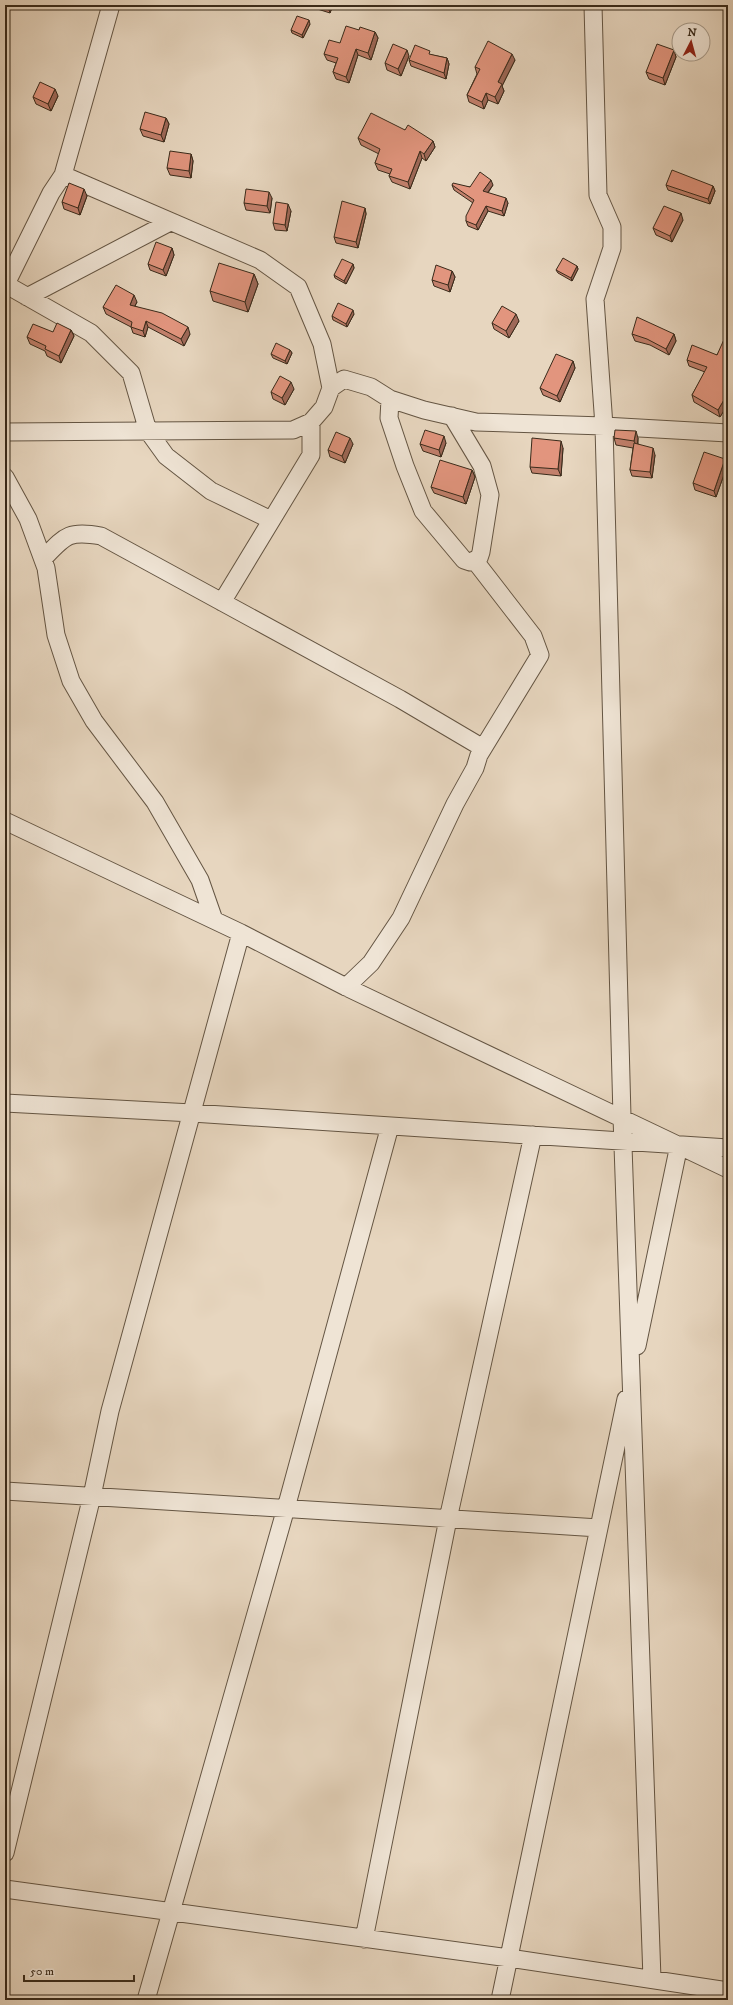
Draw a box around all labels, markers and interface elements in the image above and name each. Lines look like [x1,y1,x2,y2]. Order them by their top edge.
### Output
north arrow [671,22,711,62]
text: N [687,26,697,40]
scale bar [24,1957,134,1983]
text: 50 m [30,1964,54,1979]

